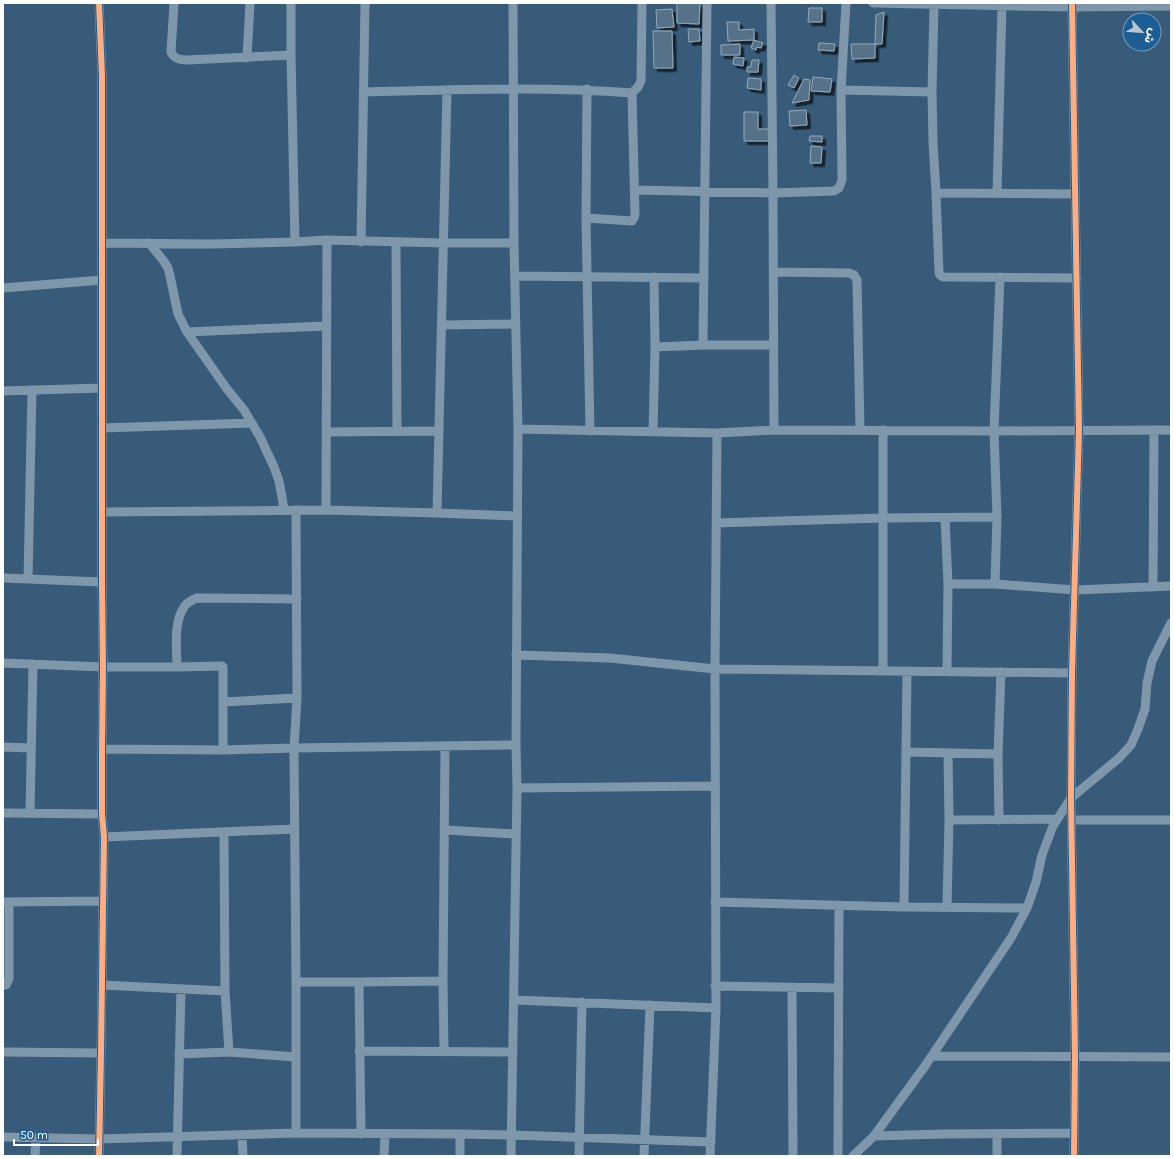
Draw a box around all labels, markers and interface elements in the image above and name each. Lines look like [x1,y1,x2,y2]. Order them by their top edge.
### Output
north arrow [1122,12,1162,52]
text: ش [1141,27,1160,46]
scale bar [14,1121,98,1147]
text: 50 m [20,1128,48,1142]

